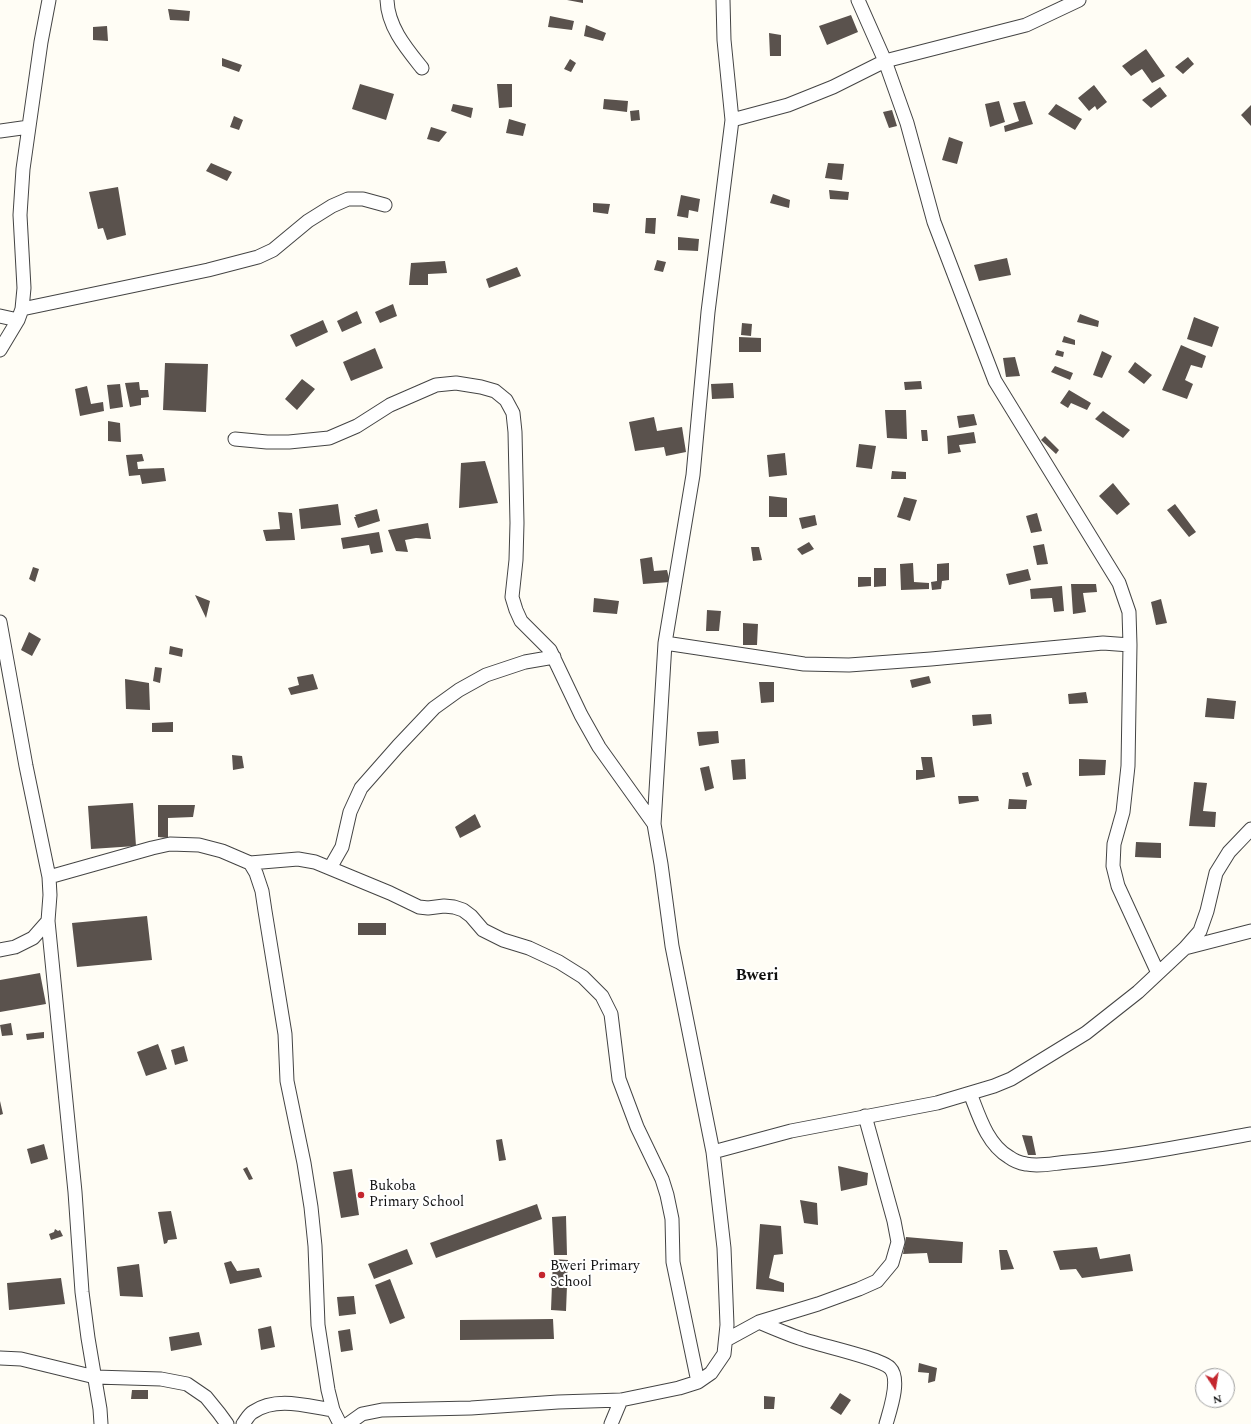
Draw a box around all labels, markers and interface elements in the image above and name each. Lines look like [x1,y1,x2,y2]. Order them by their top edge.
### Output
district label: Bweri [735,967,779,987]
place label: Bukoba Primary School [369,1179,464,1212]
marker: Bukoba Primary School [356,1190,366,1200]
place label: Bweri Primary School [550,1259,640,1292]
marker: Bweri Primary School [537,1270,547,1280]
north arrow [1195,1368,1235,1408]
text: N [1211,1390,1224,1408]

